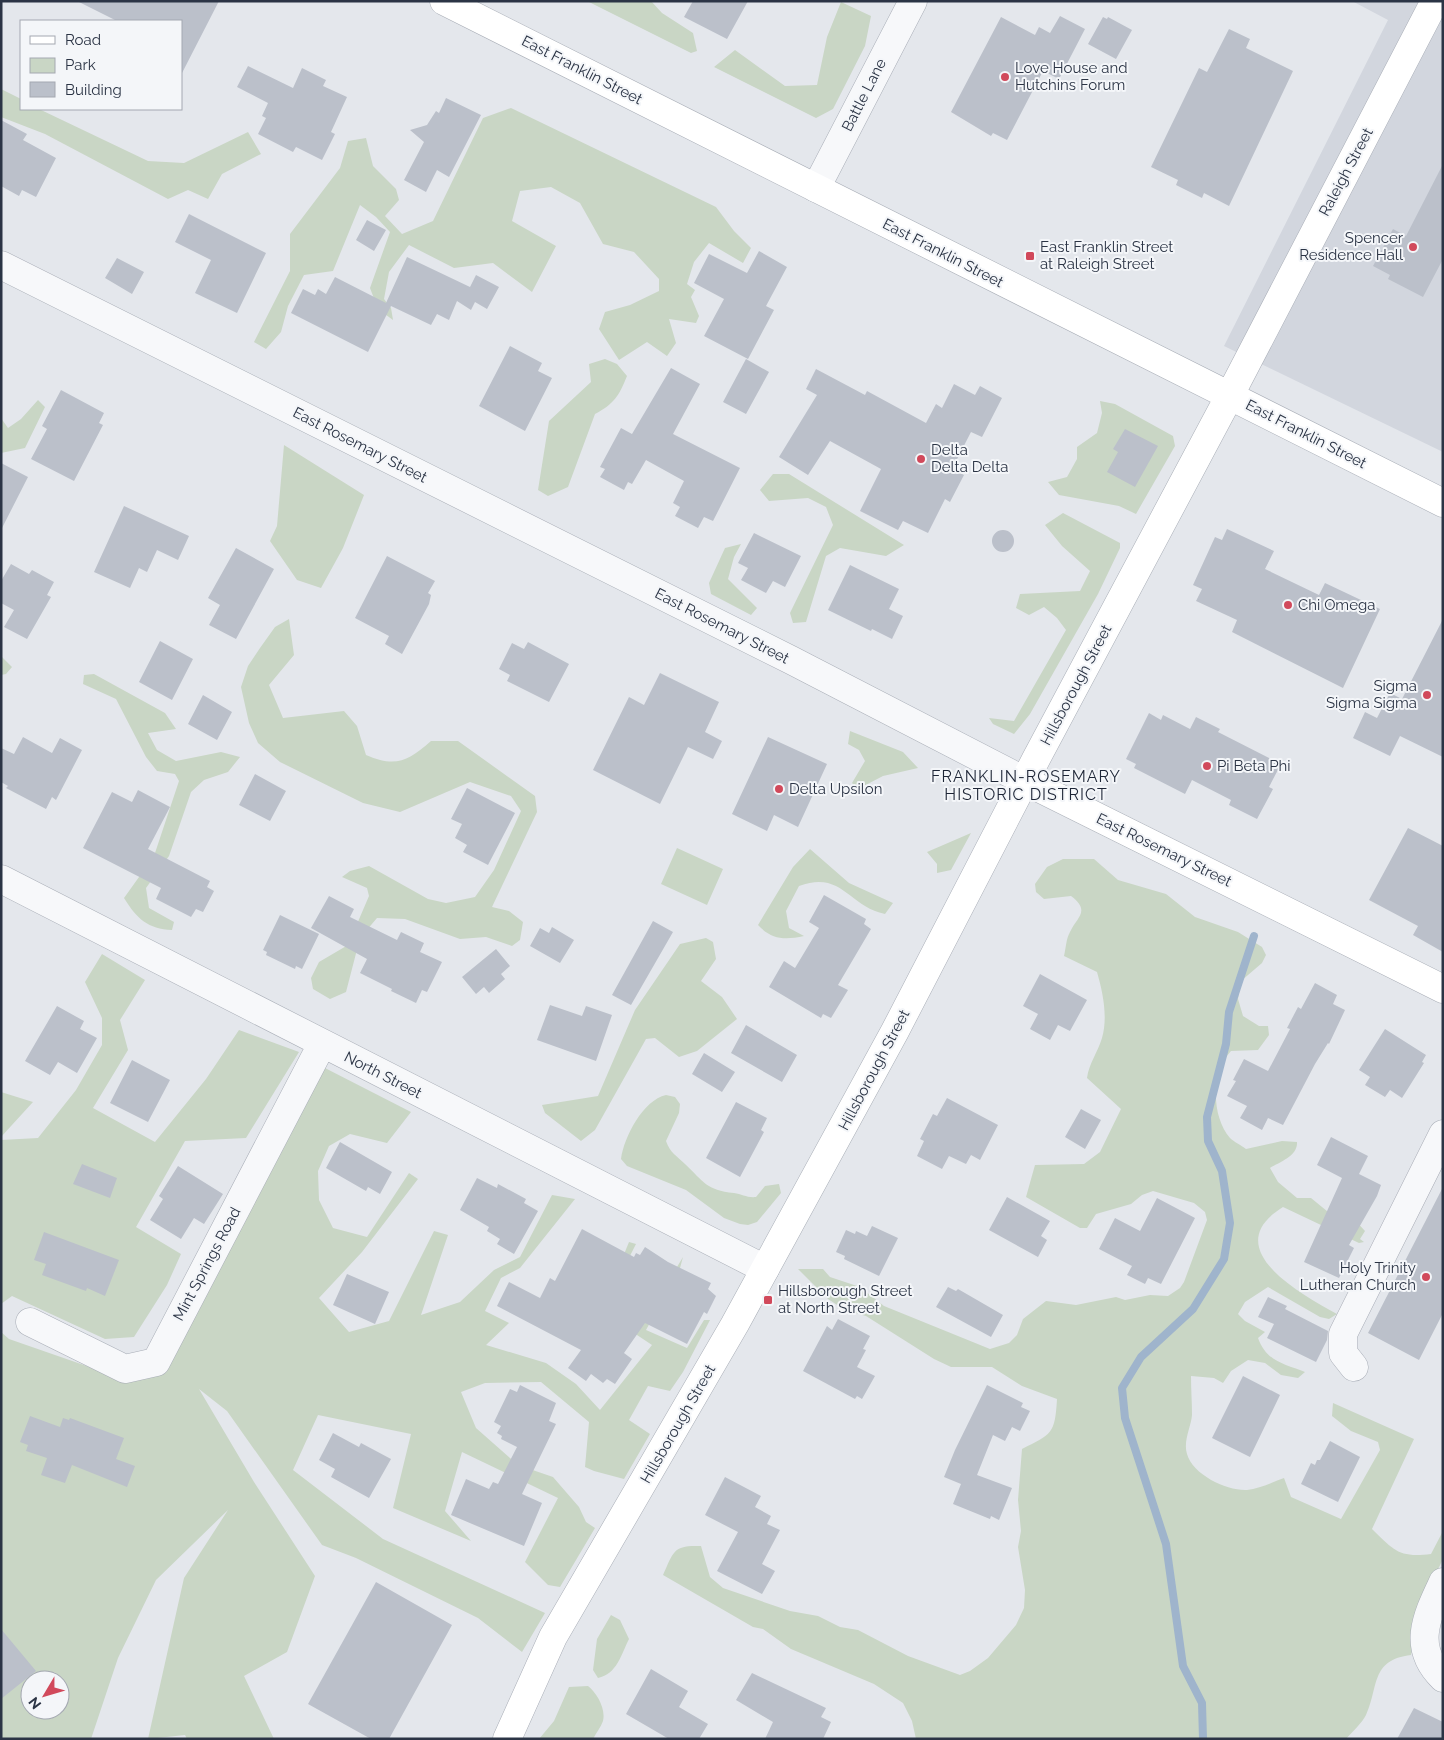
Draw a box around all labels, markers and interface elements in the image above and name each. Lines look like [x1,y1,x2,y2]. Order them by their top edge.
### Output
legend [20,20,182,110]
text: Road [65,31,101,49]
street label: East Franklin Street [519,32,645,108]
street label: Battle Lane [838,55,890,134]
text: Park [65,56,96,74]
place label: Love House and Hutchins Forum [1015,59,1128,94]
marker: Love House and Hutchins Forum [999,71,1011,83]
text: Building [65,81,122,99]
street label: Raleigh Street [1315,125,1377,219]
street label: East Franklin Street [880,215,1006,291]
place label: Spencer Residence Hall [1299,229,1404,264]
place label: East Franklin Street at Raleigh Street [1040,238,1173,273]
marker: Spencer Residence Hall [1407,241,1419,253]
marker: East Franklin Street at Raleigh Street [1024,250,1036,262]
street label: East Franklin Street [1243,396,1369,472]
street label: East Rosemary Street [290,403,430,487]
place label: Delta Delta Delta [931,441,1008,476]
marker: Delta Delta Delta [915,453,927,465]
street label: East Rosemary Street [652,584,792,668]
place label: Chi Omega [1298,596,1375,614]
marker: Chi Omega [1282,599,1294,611]
street label: Hillsborough Street [1037,622,1115,748]
place label: Sigma Sigma Sigma [1326,677,1417,712]
marker: Sigma Sigma Sigma [1421,689,1433,701]
place label: Pi Beta Phi [1217,757,1291,775]
marker: Pi Beta Phi [1201,760,1213,772]
district label: FRANKLIN-ROSEMARY HISTORIC DISTRICT [931,767,1121,804]
place label: Delta Upsilon [789,780,882,798]
marker: Delta Upsilon [773,783,785,795]
street label: East Rosemary Street [1093,809,1235,891]
street label: Hillsborough Street [835,1007,913,1133]
street label: North Street [341,1048,425,1102]
street label: Mint Springs Road [169,1204,245,1324]
place label: Holy Trinity Lutheran Church [1300,1259,1416,1294]
marker: Holy Trinity Lutheran Church [1420,1271,1432,1283]
place label: Hillsborough Street at North Street [778,1282,912,1317]
marker: Hillsborough Street at North Street [762,1294,774,1306]
street label: Hillsborough Street [637,1361,719,1487]
north arrow [20,1670,70,1720]
text: N [25,1694,44,1712]

